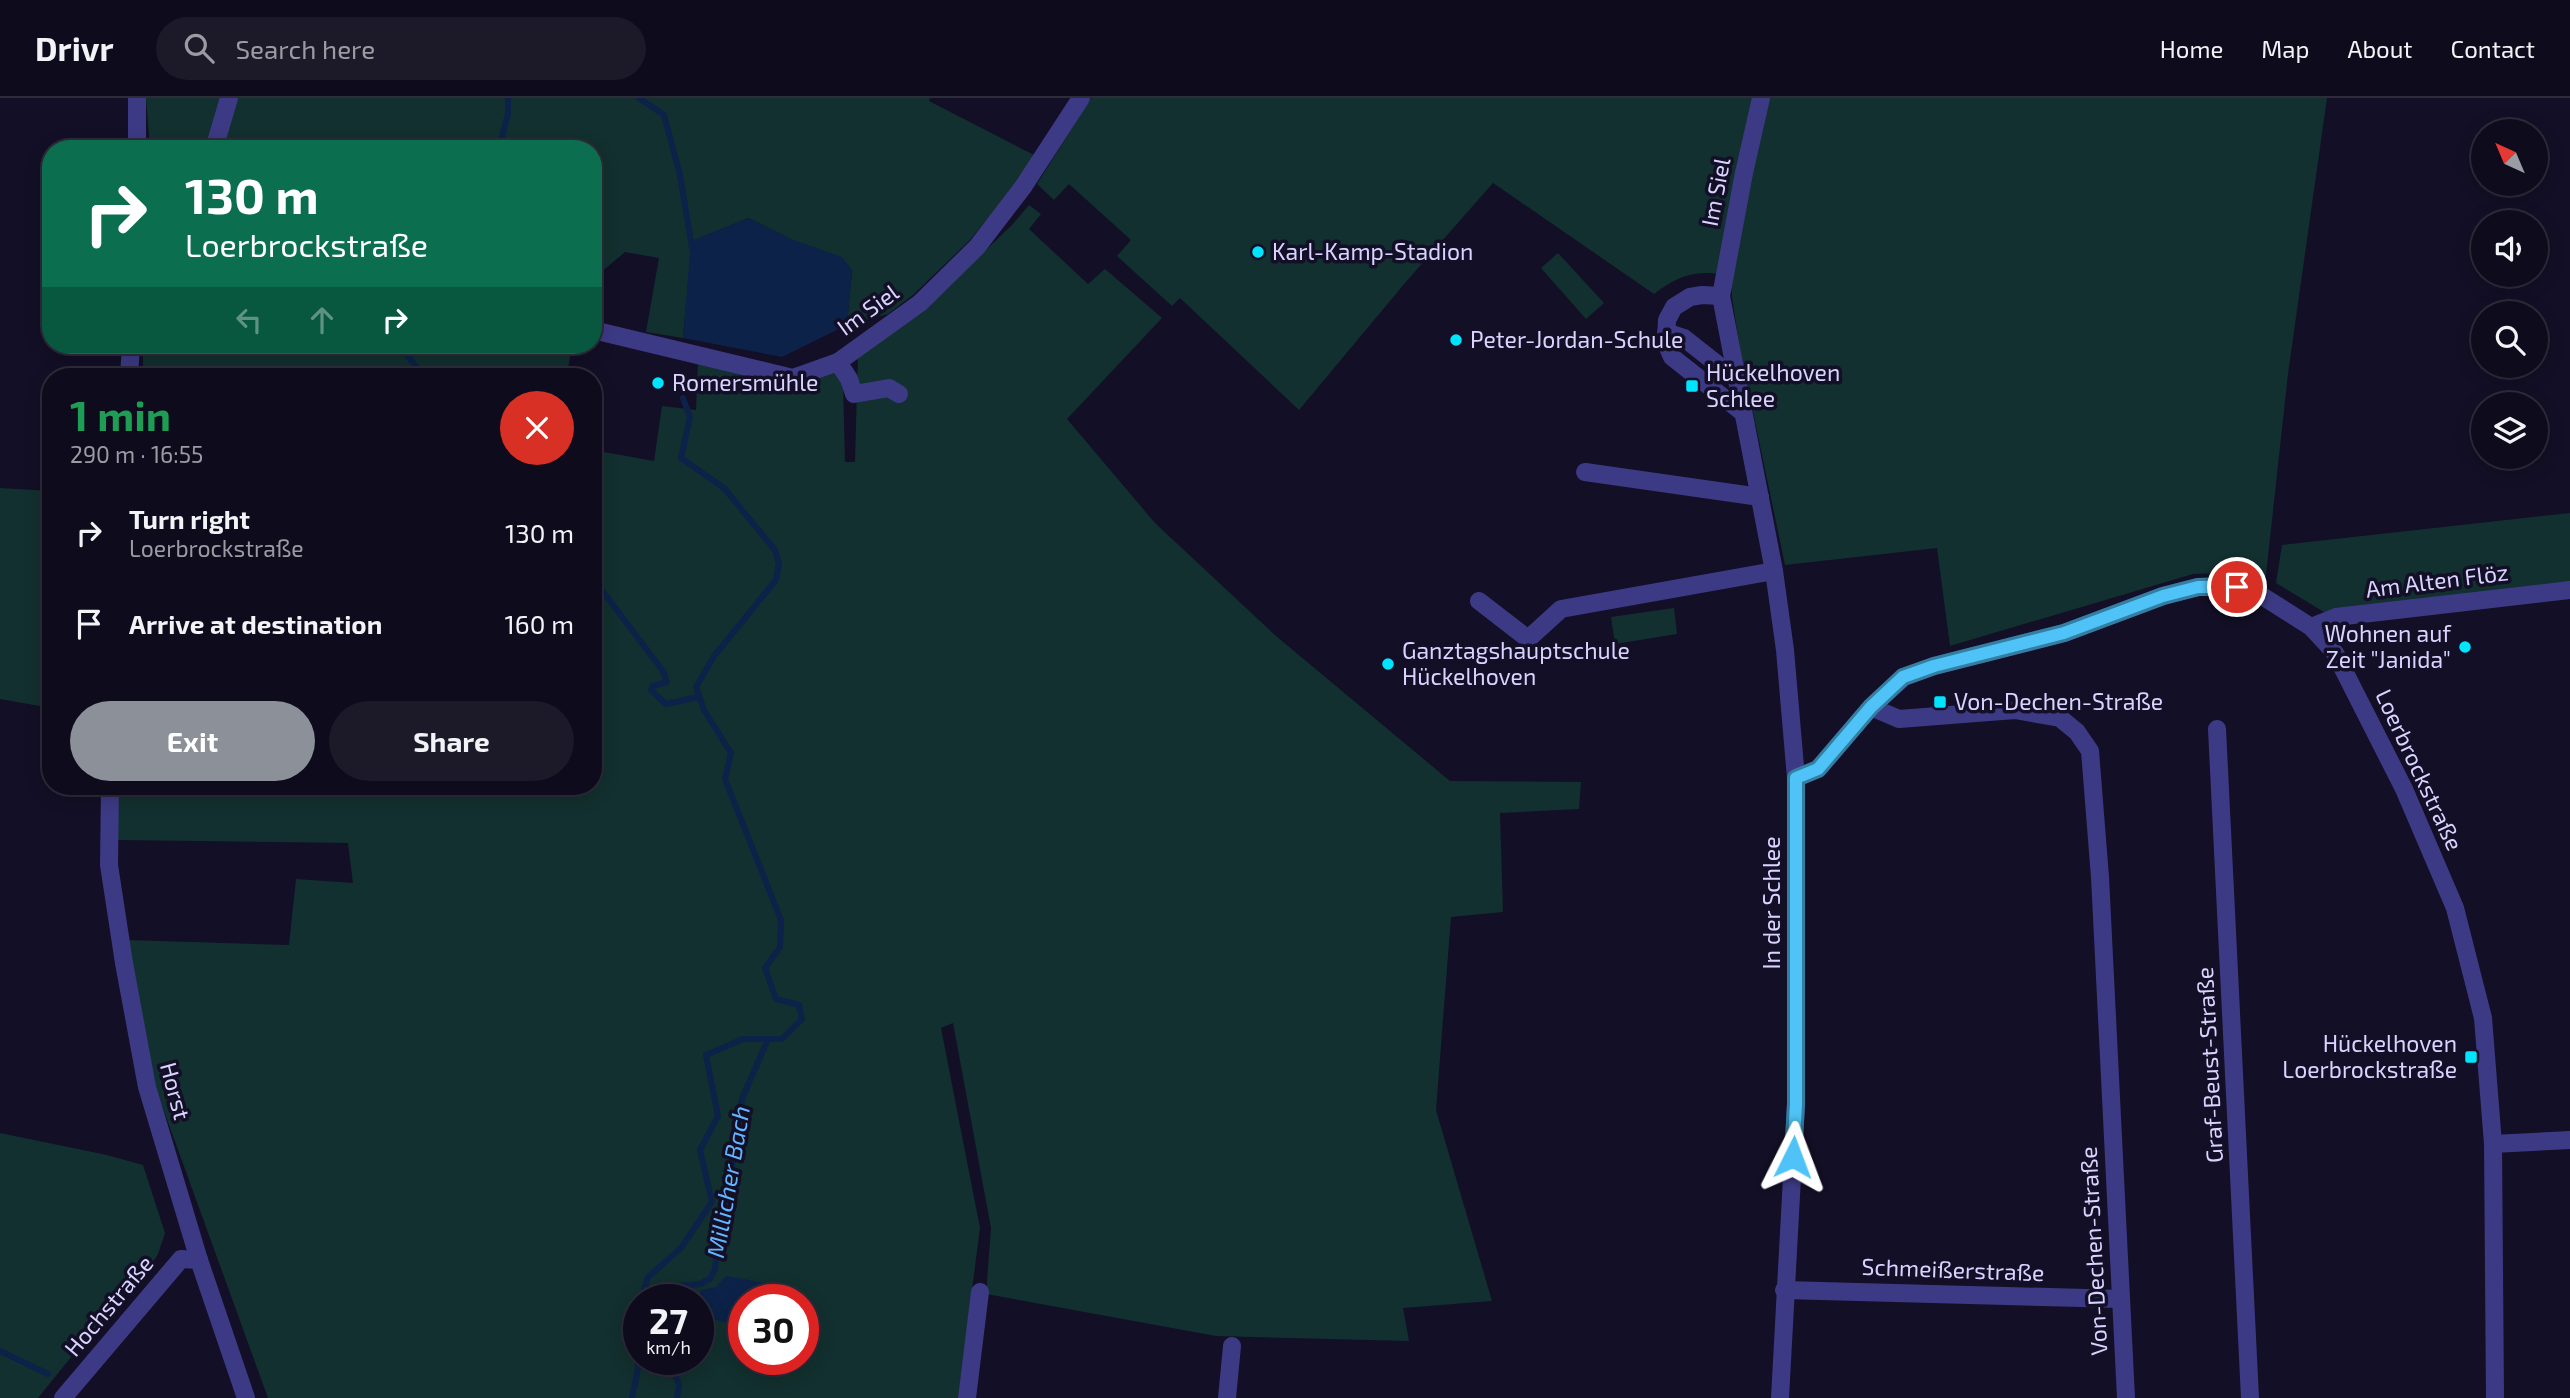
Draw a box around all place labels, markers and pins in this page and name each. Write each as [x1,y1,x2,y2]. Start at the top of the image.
place label: Karl-Kamp-Stadion [1272,237,1473,265]
marker: Karl-Kamp-Stadion [1250,244,1266,260]
place label: Peter-Jordan-Schule [1470,325,1683,353]
marker: Peter-Jordan-Schule [1448,332,1464,348]
place label: Hückelhoven Schlee [1706,358,1840,412]
place label: Romersmühle [672,368,818,396]
marker: Romersmühle [650,375,666,391]
marker: Hückelhoven Schlee [1684,378,1700,394]
pin [2207,557,2267,617]
place label: Wohnen auf Zeit "Janida" [2324,619,2452,673]
place label: Ganztagshauptschule Hückelhoven [1402,636,1630,690]
marker: Wohnen auf Zeit "Janida" [2457,639,2473,655]
marker: Ganztagshauptschule Hückelhoven [1380,656,1396,672]
place label: Von-Dechen-Straße [1954,687,2163,715]
marker: Von-Dechen-Straße [1932,694,1948,710]
place label: Hückelhoven Loerbrockstraße [2282,1029,2457,1083]
marker: Hückelhoven Loerbrockstraße [2463,1049,2479,1065]

